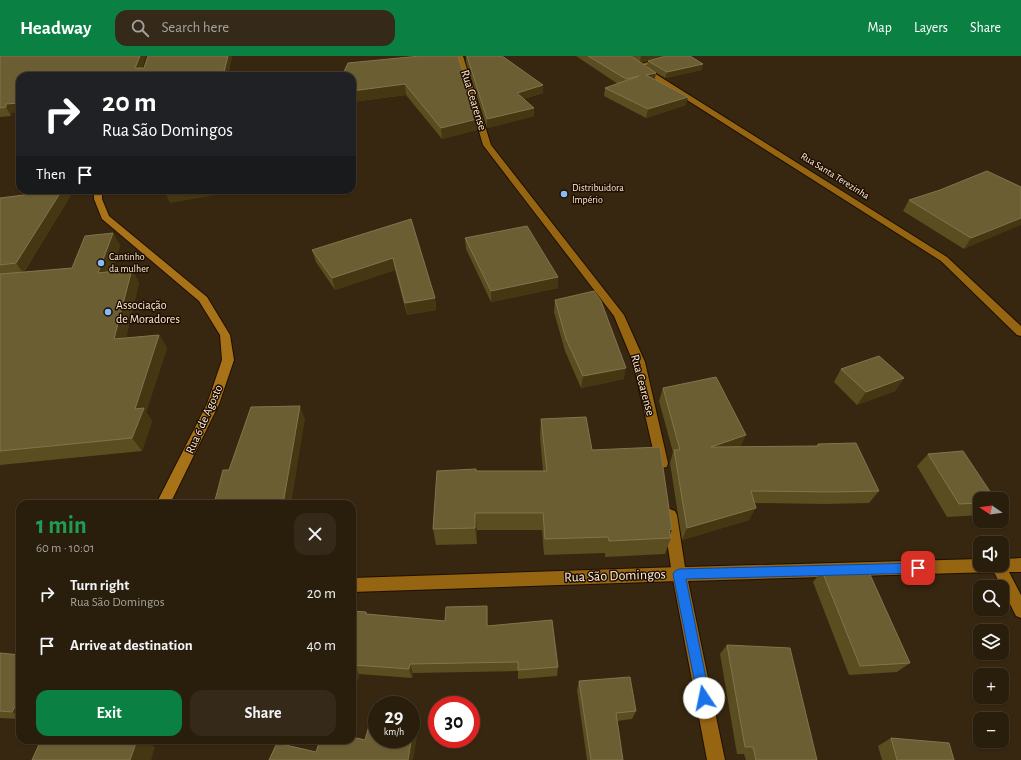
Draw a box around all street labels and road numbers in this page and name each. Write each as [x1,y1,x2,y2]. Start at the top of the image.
street label: Rua Cearense [459,68,489,132]
street label: Rua Santa Terezinha [799,151,871,201]
street label: Rua Cearense [629,353,657,417]
street label: Rua 6 de Agosto [183,383,225,455]
street label: Rua São Domingos [564,567,666,585]

